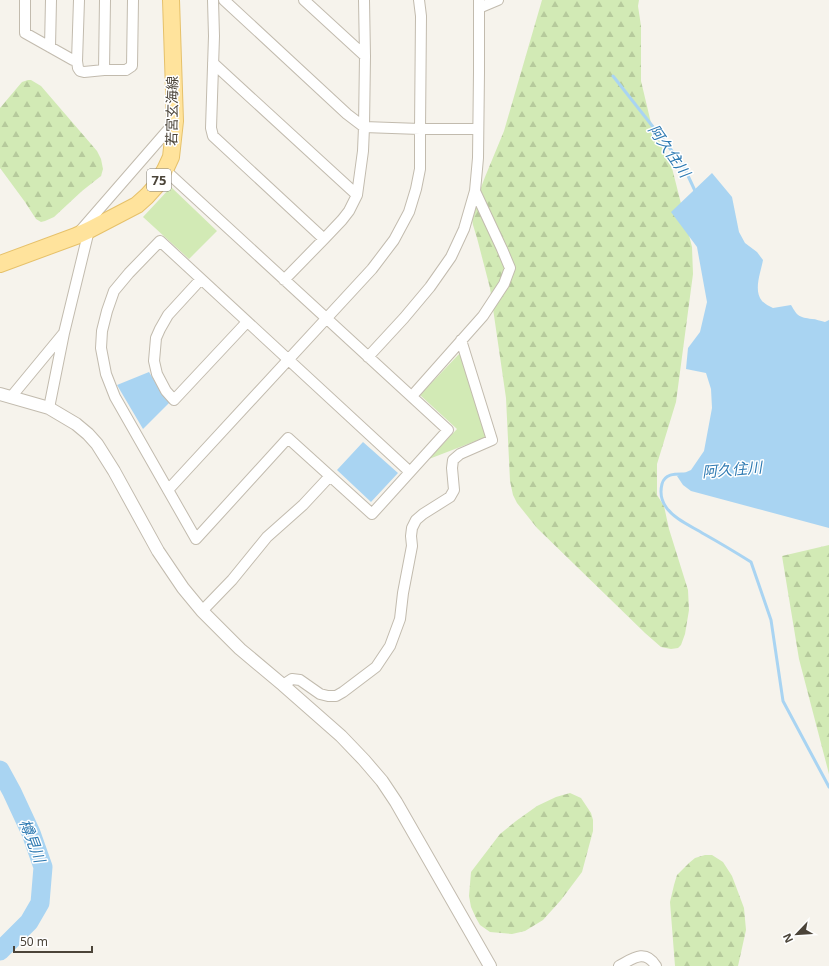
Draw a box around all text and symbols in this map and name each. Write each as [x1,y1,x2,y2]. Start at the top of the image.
street label: 若宮玄海線 [161,76,182,146]
water label: 阿久住川 [644,120,696,182]
road number: 75 [147,169,171,191]
water label: 阿久住川 [701,456,765,482]
water label: 樽見川 [16,816,51,867]
north arrow [777,914,817,954]
scale bar [14,928,92,954]
text: N [779,931,796,946]
text: 50 m [20,933,48,950]

